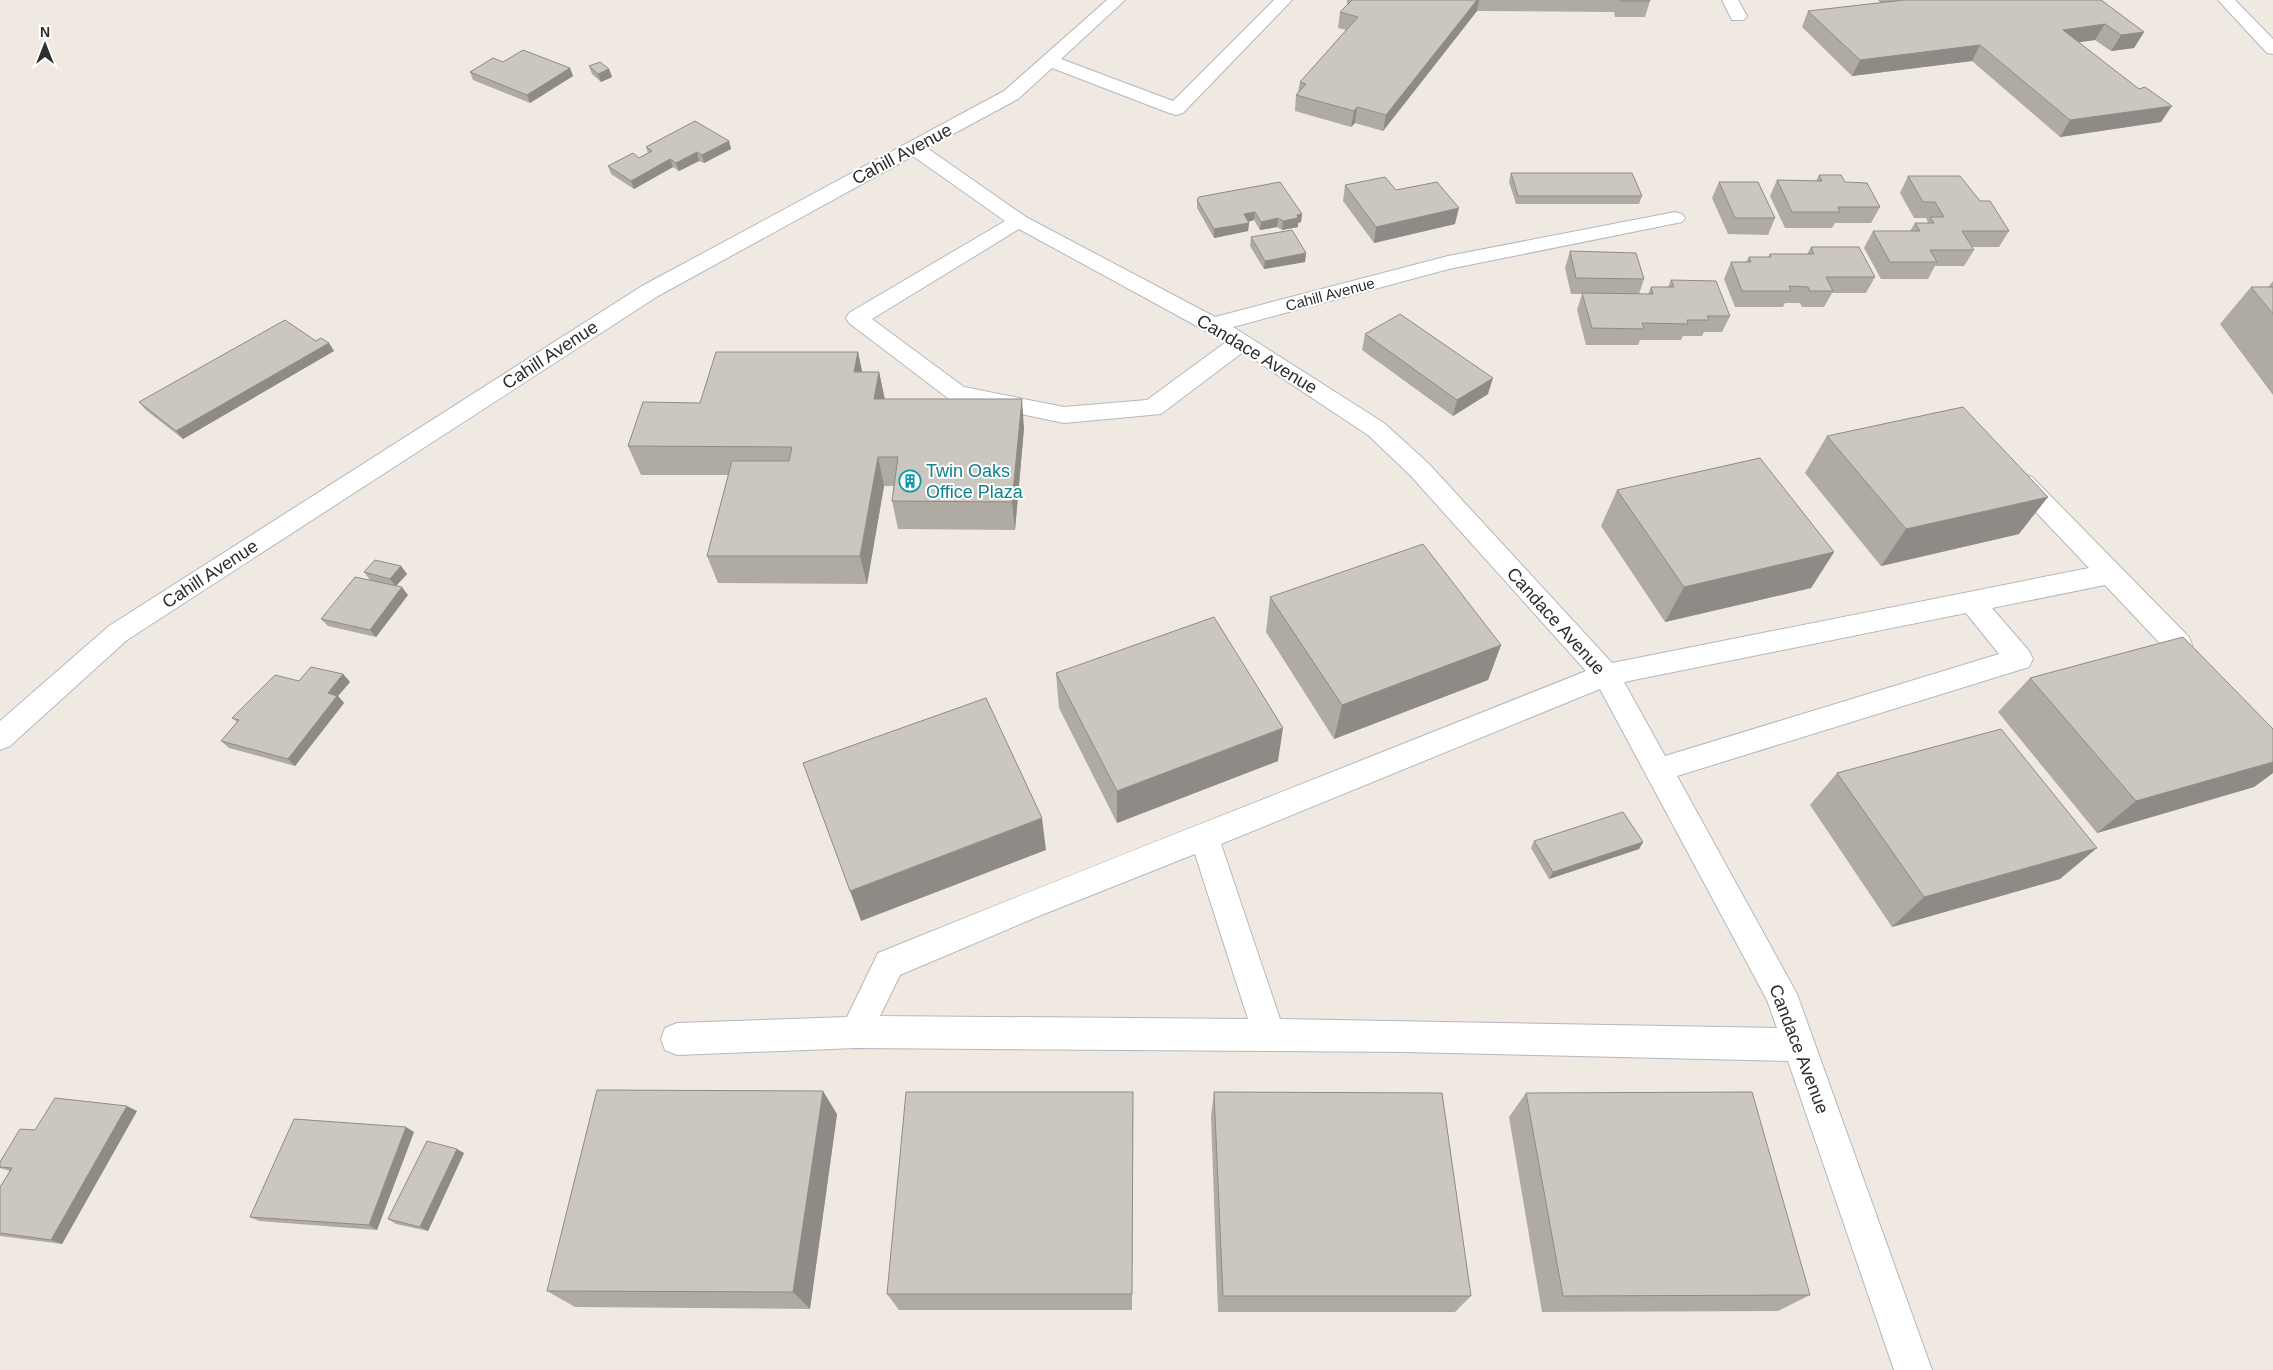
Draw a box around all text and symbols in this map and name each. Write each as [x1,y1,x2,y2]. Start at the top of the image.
north arrow [20,20,70,70]
text: N [40,24,50,40]
street label: Cahill Avenue [849,119,955,189]
street label: Cahill Avenue [1284,274,1376,314]
street label: Candace Avenue [1193,310,1321,398]
street label: Cahill Avenue [499,317,601,393]
place label: Twin Oaks Office Plaza [926,461,1024,502]
building icon: Twin Oaks Office Plaza [898,469,922,493]
street label: Cahill Avenue [159,536,261,612]
street label: Candace Avenue [1503,563,1609,679]
street label: Candace Avenue [1765,982,1833,1116]

